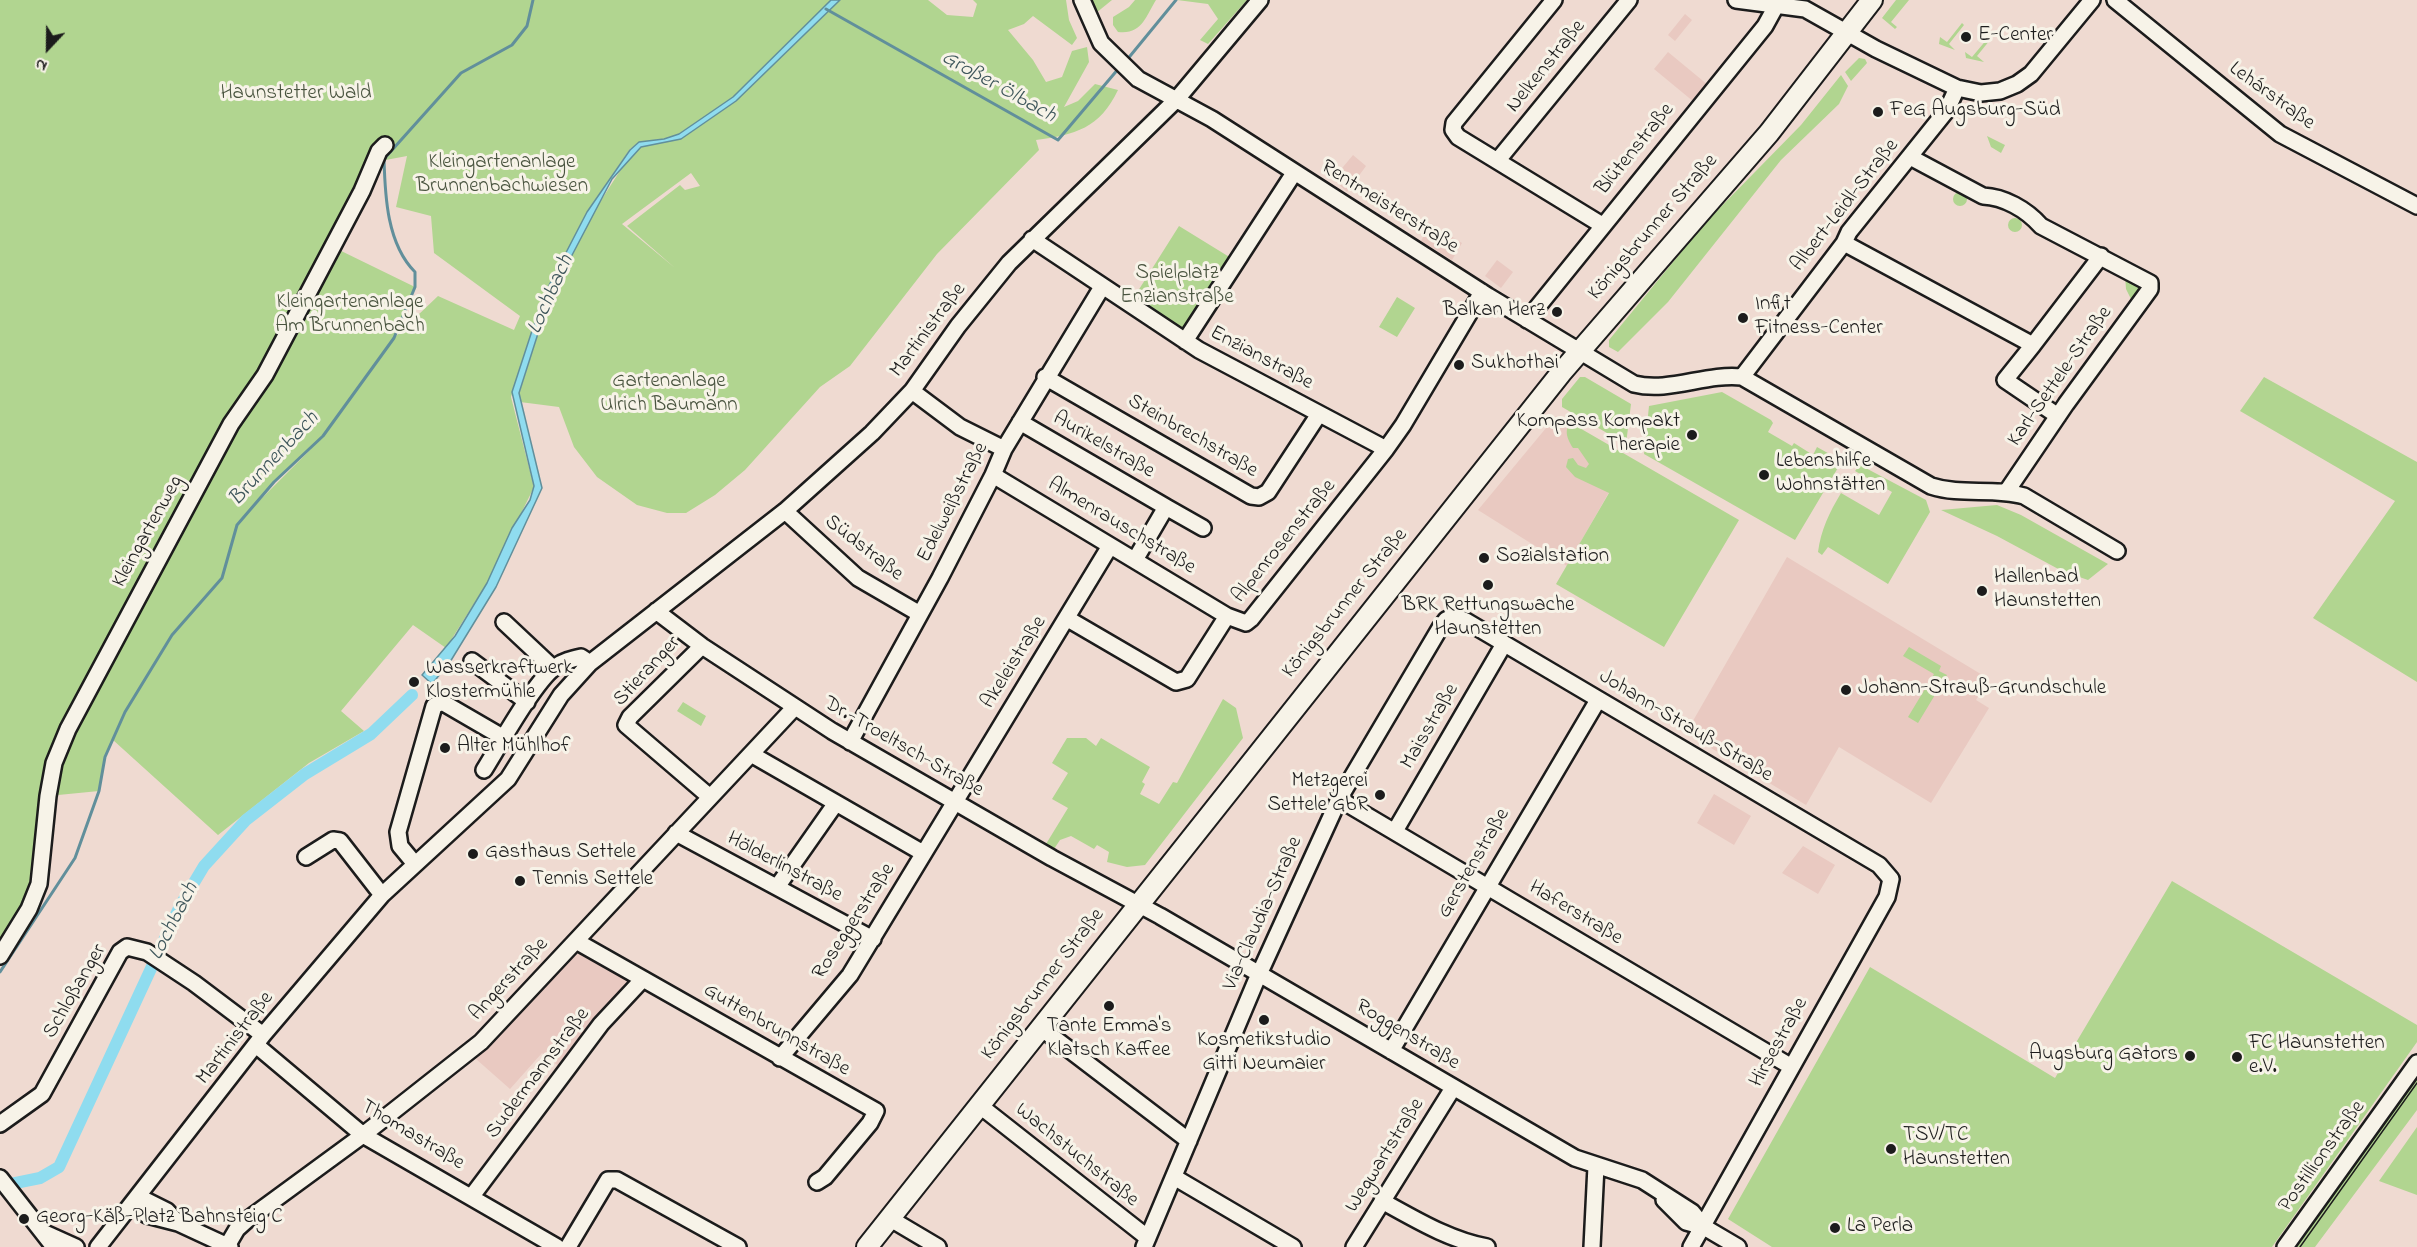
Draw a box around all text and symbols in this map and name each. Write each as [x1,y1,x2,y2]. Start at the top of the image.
street label: Nelkenstraße [1502,16,1592,118]
north arrow [18,18,78,78]
place label: E-Center [1978,24,2053,50]
marker: E-Center [1959,30,1973,44]
water label: Großer Ölbach [936,46,1060,130]
text: N [32,52,51,78]
street label: Lehárstraße [2223,57,2319,137]
park label: Haunstetter Wald [220,82,372,108]
street label: Blütenstraße [1591,99,1681,201]
place label: FeG Augsburg-Süd [1890,99,2061,125]
marker: FeG Augsburg-Süd [1871,105,1885,119]
street label: Albert-Leidl-Straße [1786,135,1906,277]
street label: Königsbrunner Straße [1584,150,1724,306]
park label: Kleingartenanlage Brunnenbachwiesen [416,151,588,201]
street label: Rentmeisterstraße [1316,156,1462,260]
water label: Lochbach [523,251,581,339]
park label: Spielplatz Enzianstraße [1120,262,1234,312]
street label: Martinistraße [885,279,973,383]
park label: Kleingartenanlage Am Brunnenbach [275,291,425,341]
place label: Infit Fitness-Center [1755,293,1883,343]
place label: Balkan Herz [1443,299,1545,325]
street label: Karl-Settele-Straße [2003,302,2119,452]
marker: Balkan Herz [1550,305,1564,319]
marker: Infit Fitness-Center [1736,311,1750,325]
street label: Enzianstraße [1205,321,1317,397]
place label: Sukhothai [1471,352,1559,378]
marker: Sukhothai [1452,358,1466,372]
park label: Gartenanlage Ulrich Baumann [600,370,738,420]
street label: Steinbrechstraße [1122,389,1262,485]
water label: Brunnenbach [224,407,326,513]
street label: Aurikelstraße [1048,407,1158,485]
place label: Kompass Kompakt Therapie [1517,410,1680,460]
marker: Kompass Kompakt Therapie [1685,428,1699,442]
street label: Edelweißstraße [913,439,995,567]
place label: Lebenshilfe Wohnstätten [1776,450,1885,500]
marker: Lebenshilfe Wohnstätten [1757,468,1771,482]
street label: Kleingartenweg [108,472,190,592]
street label: Almenrauschstraße [1042,473,1200,581]
street label: Alpenrosenstraße [1228,475,1342,609]
street label: Südstraße [819,510,907,588]
street label: Königsbrunner Straße [1278,524,1414,684]
place label: Sozialstation [1496,545,1609,571]
marker: Sozialstation [1477,551,1491,565]
place label: Hallenbad Haunstetten [1994,566,2101,616]
marker: BRK Rettungswache Haunstetten [1481,578,1495,592]
marker: Hallenbad Haunstetten [1975,584,1989,598]
place label: BRK Rettungswache Haunstetten [1402,594,1574,644]
street label: Akeleistraße [977,612,1053,714]
street label: Stieranger [609,631,687,713]
place label: Wasserkraftwerk Klostermühle [426,657,573,707]
street label: Johann-Strauß-Straße [1593,665,1777,789]
marker: Wasserkraftwerk Klostermühle [407,675,421,689]
place label: Johann-Strauß-Grundschule [1858,677,2106,703]
street label: Maisstraße [1396,680,1466,774]
marker: Johann-Strauß-Grundschule [1839,683,1853,697]
street label: Dr.-Troeltsch-Straße [819,692,987,804]
place label: Alter Mühlhof [457,735,571,761]
marker: Alter Mühlhof [438,741,452,755]
place label: Metzgerei Settele GbR [1268,770,1368,820]
marker: Metzgerei Settele GbR [1373,788,1387,802]
street label: Gerstenstraße [1433,805,1517,923]
street label: Hölderlinstraße [722,827,846,909]
street label: Via-Claudia-Straße [1219,833,1309,995]
place label: Gasthaus Settele [485,841,636,867]
marker: Gasthaus Settele [466,847,480,861]
street label: Roseggerstraße [808,859,902,985]
place label: Tennis Settele [532,868,653,894]
marker: Tennis Settele [513,874,527,888]
street label: Haferstraße [1523,876,1627,952]
water label: Lochbach [144,879,206,965]
street label: Königsbrunner Straße [977,904,1111,1066]
street label: Angerstraße [465,933,555,1027]
street label: Schloßanger [39,940,113,1044]
street label: Guttenbrunnstraße [698,979,854,1083]
street label: Martinistraße [192,987,280,1091]
street label: Hirsestraße [1745,994,1815,1092]
street label: Roggenstraße [1350,995,1464,1077]
marker: Tante Emma's Klatsch Kaffee [1102,999,1116,1013]
street label: Sudermannstraße [482,1004,596,1144]
marker: Kosmetikstudio Gitti Neumaier [1257,1013,1271,1027]
place label: Tante Emma's Klatsch Kaffee [1047,1015,1171,1065]
place label: Kosmetikstudio Gitti Neumaier [1197,1029,1331,1079]
place label: FC Haunstetten e.V. [2249,1032,2385,1082]
place label: Augsburg Gators [2029,1043,2178,1069]
marker: Augsburg Gators [2183,1049,2197,1063]
marker: FC Haunstetten e.V. [2230,1050,2244,1064]
street label: Wegwartstraße [1341,1094,1431,1218]
street label: Thomastraße [356,1095,468,1177]
street label: Postillionstraße [2274,1096,2372,1218]
street label: Wachstuchstraße [1009,1098,1143,1214]
place label: TSV/TC Haunstetten [1903,1124,2010,1174]
marker: TSV/TC Haunstetten [1884,1142,1898,1156]
place label: Georg-Käß-Platz Bahnsteig C [36,1206,283,1232]
marker: Georg-Käß-Platz Bahnsteig C [17,1212,31,1226]
place label: La Perla [1847,1215,1913,1241]
marker: La Perla [1828,1221,1842,1235]

